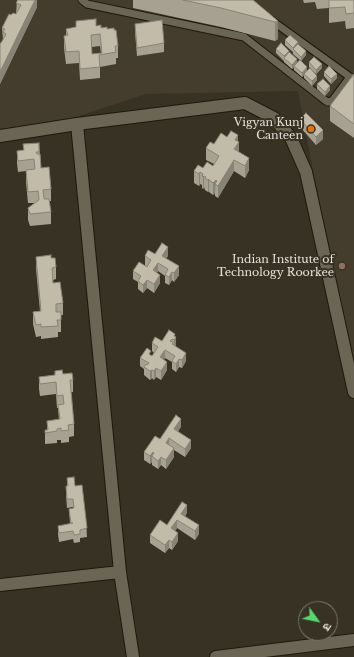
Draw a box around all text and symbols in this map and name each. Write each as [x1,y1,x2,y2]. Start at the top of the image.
place label: Vigyan Kunj Canteen [234,116,303,142]
marker: Vigyan Kunj Canteen [306,124,316,134]
place label: Indian Institute of Technology Roorkee [217,253,334,279]
marker: Indian Institute of Technology Roorkee [337,261,347,271]
north arrow [298,601,338,641]
text: उ [320,620,335,634]

